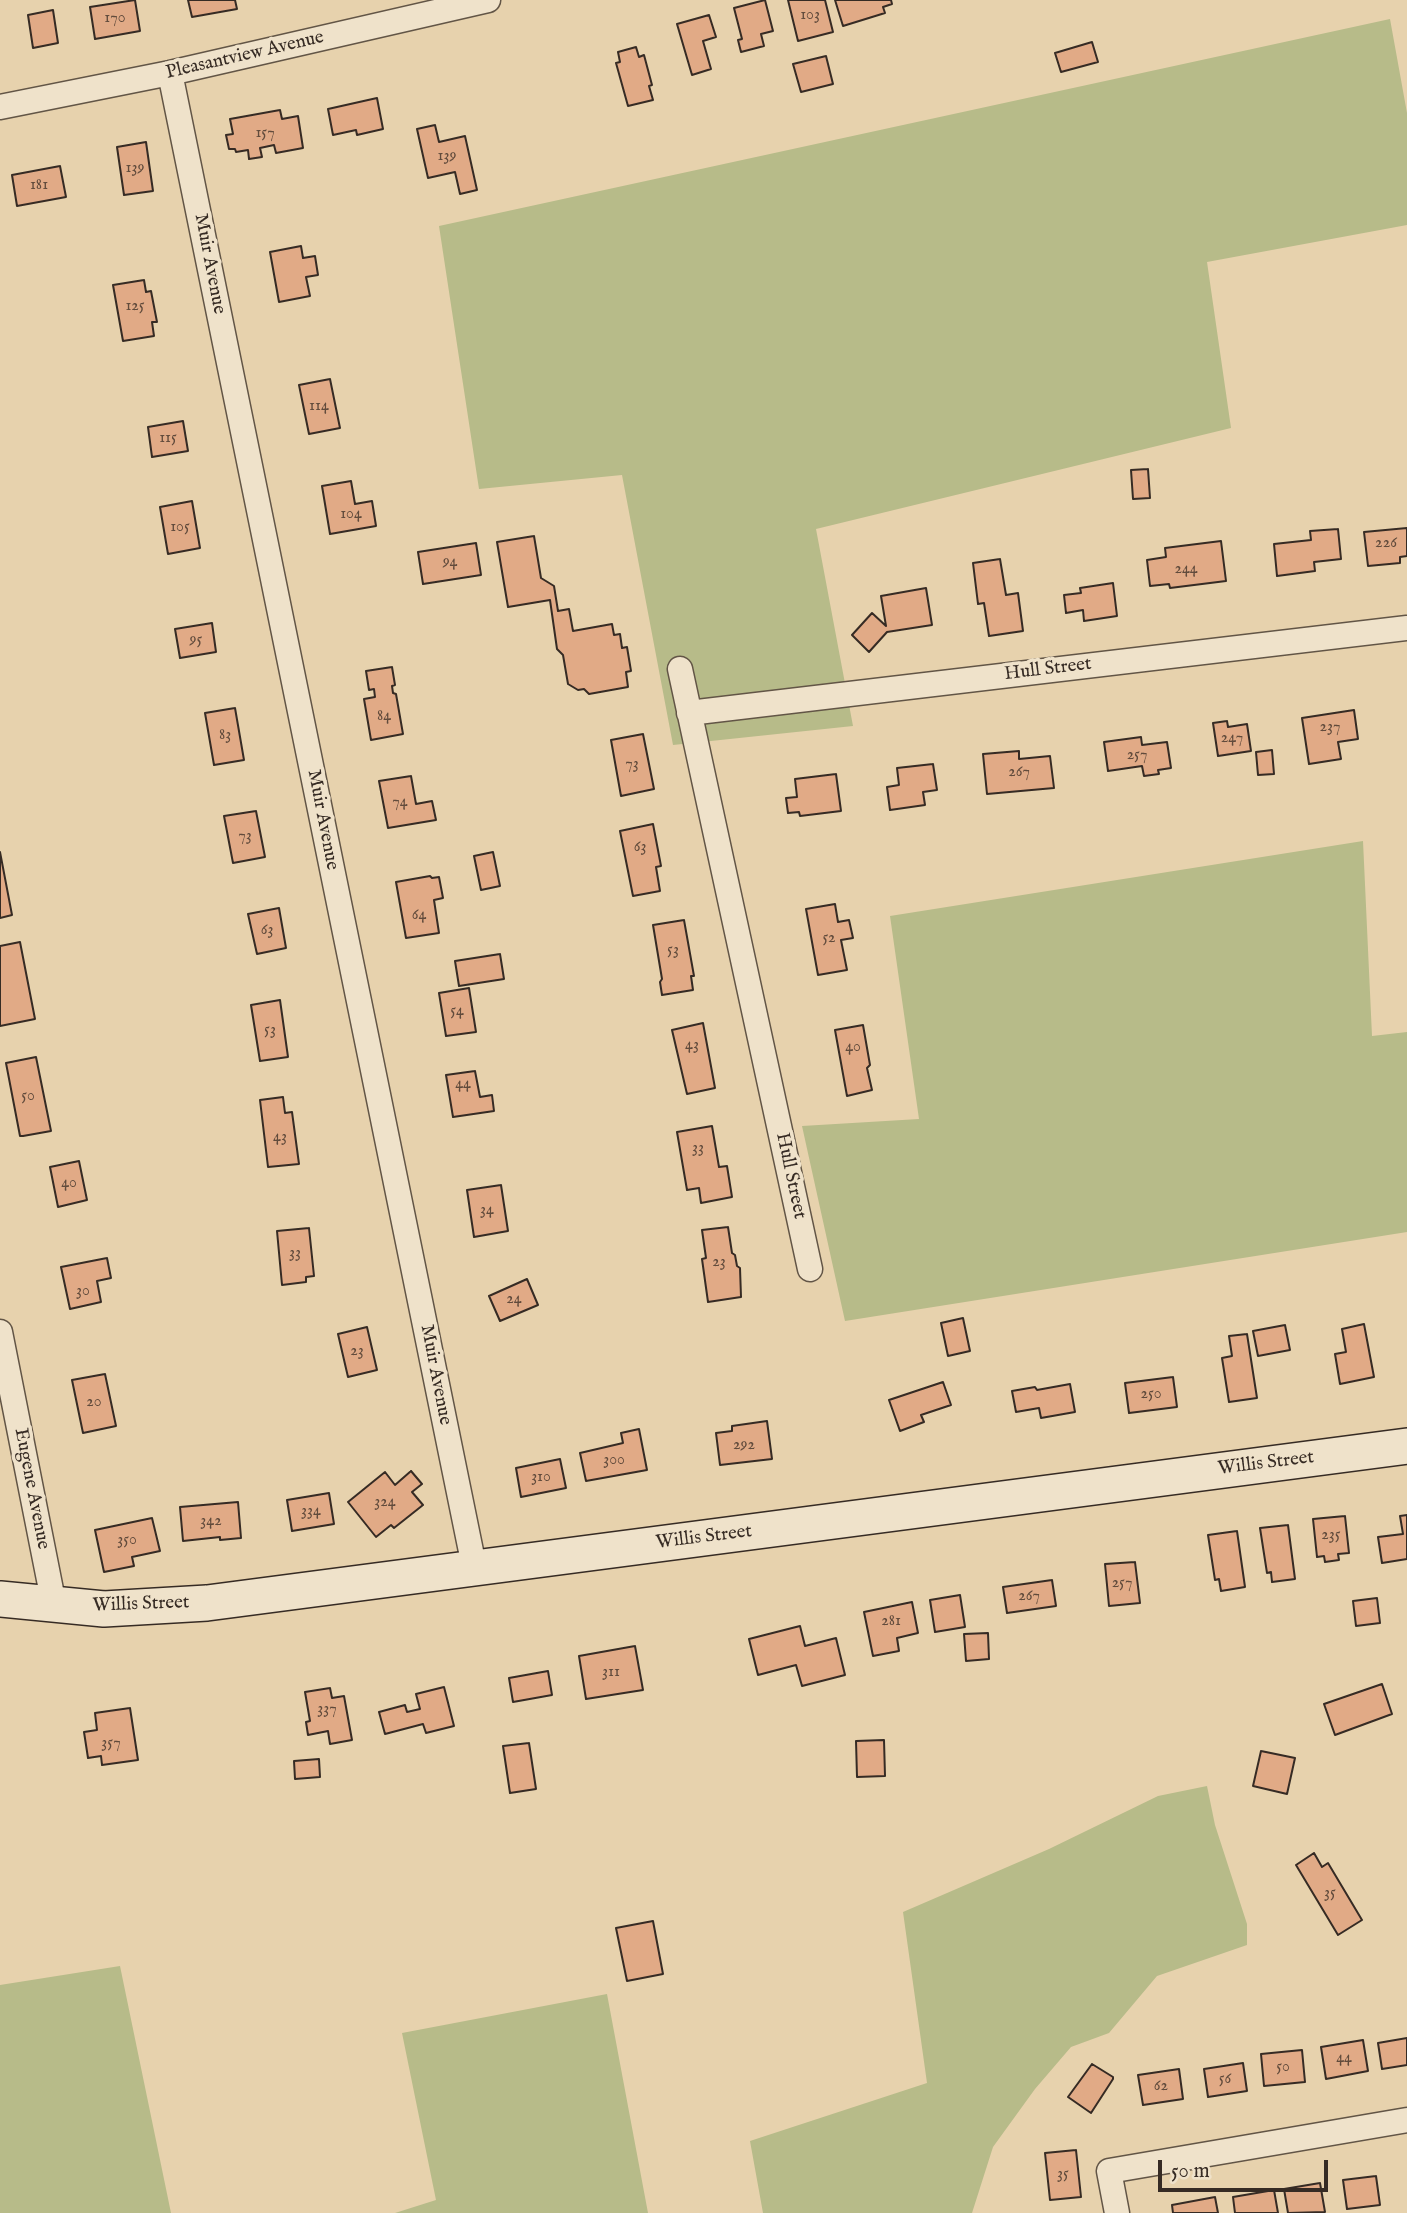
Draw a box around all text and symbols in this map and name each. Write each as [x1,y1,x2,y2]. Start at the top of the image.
house number: 103 [800,6,820,26]
house number: 170 [104,9,126,29]
street label: Pleasantview Avenue [164,27,326,85]
house number: 157 [255,124,275,144]
house number: 139 [438,147,456,167]
house number: 139 [126,159,144,179]
house number: 181 [30,176,48,196]
street label: Muir Avenue [188,212,230,316]
house number: 125 [125,297,145,317]
house number: 114 [309,397,329,417]
house number: 115 [159,429,177,449]
house number: 104 [340,505,362,525]
house number: 105 [170,518,190,538]
house number: 226 [1375,534,1397,554]
house number: 94 [443,553,457,573]
house number: 244 [1174,560,1198,580]
house number: 95 [190,631,202,651]
street label: Hull Street [1003,653,1093,687]
house number: 84 [377,707,391,727]
house number: 237 [1320,718,1340,738]
house number: 83 [219,726,231,746]
house number: 247 [1221,729,1243,749]
house number: 257 [1127,746,1147,766]
house number: 73 [625,755,639,775]
house number: 267 [1008,763,1030,783]
street label: Muir Avenue [301,768,343,872]
house number: 74 [392,793,408,813]
house number: 73 [238,827,252,847]
house number: 63 [634,838,646,858]
house number: 64 [412,906,426,926]
house number: 63 [261,921,273,941]
house number: 52 [822,929,836,949]
house number: 53 [667,941,679,961]
house number: 54 [450,1002,464,1022]
house number: 53 [264,1021,276,1041]
house number: 43 [685,1036,699,1056]
house number: 40 [845,1038,861,1058]
house number: 44 [455,1075,471,1095]
house number: 50 [21,1087,35,1107]
house number: 43 [273,1128,287,1148]
street label: Hull Street [770,1131,810,1221]
house number: 33 [692,1139,704,1159]
house number: 40 [61,1174,77,1194]
house number: 34 [480,1201,494,1221]
house number: 33 [289,1244,301,1264]
house number: 23 [712,1253,726,1273]
house number: 30 [76,1282,90,1302]
house number: 24 [506,1290,522,1310]
street label: Muir Avenue [414,1323,456,1427]
house number: 23 [350,1342,364,1362]
house number: 250 [1140,1385,1162,1405]
house number: 20 [86,1393,102,1413]
street label: Eugene Avenue [8,1426,54,1552]
house number: 292 [733,1436,755,1456]
street label: Willis Street [1217,1447,1315,1481]
house number: 300 [603,1451,625,1471]
house number: 310 [531,1468,551,1488]
house number: 324 [374,1493,396,1513]
house number: 334 [301,1502,321,1522]
house number: 342 [200,1512,222,1532]
street label: Willis Street [655,1521,753,1555]
house number: 235 [1321,1526,1341,1546]
house number: 350 [117,1531,137,1551]
house number: 257 [1112,1574,1132,1594]
house number: 267 [1018,1587,1040,1607]
street label: Willis Street [92,1592,190,1618]
house number: 281 [881,1612,901,1632]
house number: 311 [602,1663,620,1683]
house number: 337 [317,1700,337,1720]
house number: 357 [101,1734,121,1754]
house number: 35 [1324,1884,1336,1904]
house number: 44 [1336,2049,1352,2069]
house number: 50 [1276,2058,1290,2078]
house number: 56 [1219,2070,1231,2090]
house number: 62 [1154,2077,1168,2097]
scale bar [1162,2146,1332,2190]
text: 50 m [1171,2158,1210,2185]
house number: 35 [1057,2165,1069,2185]

